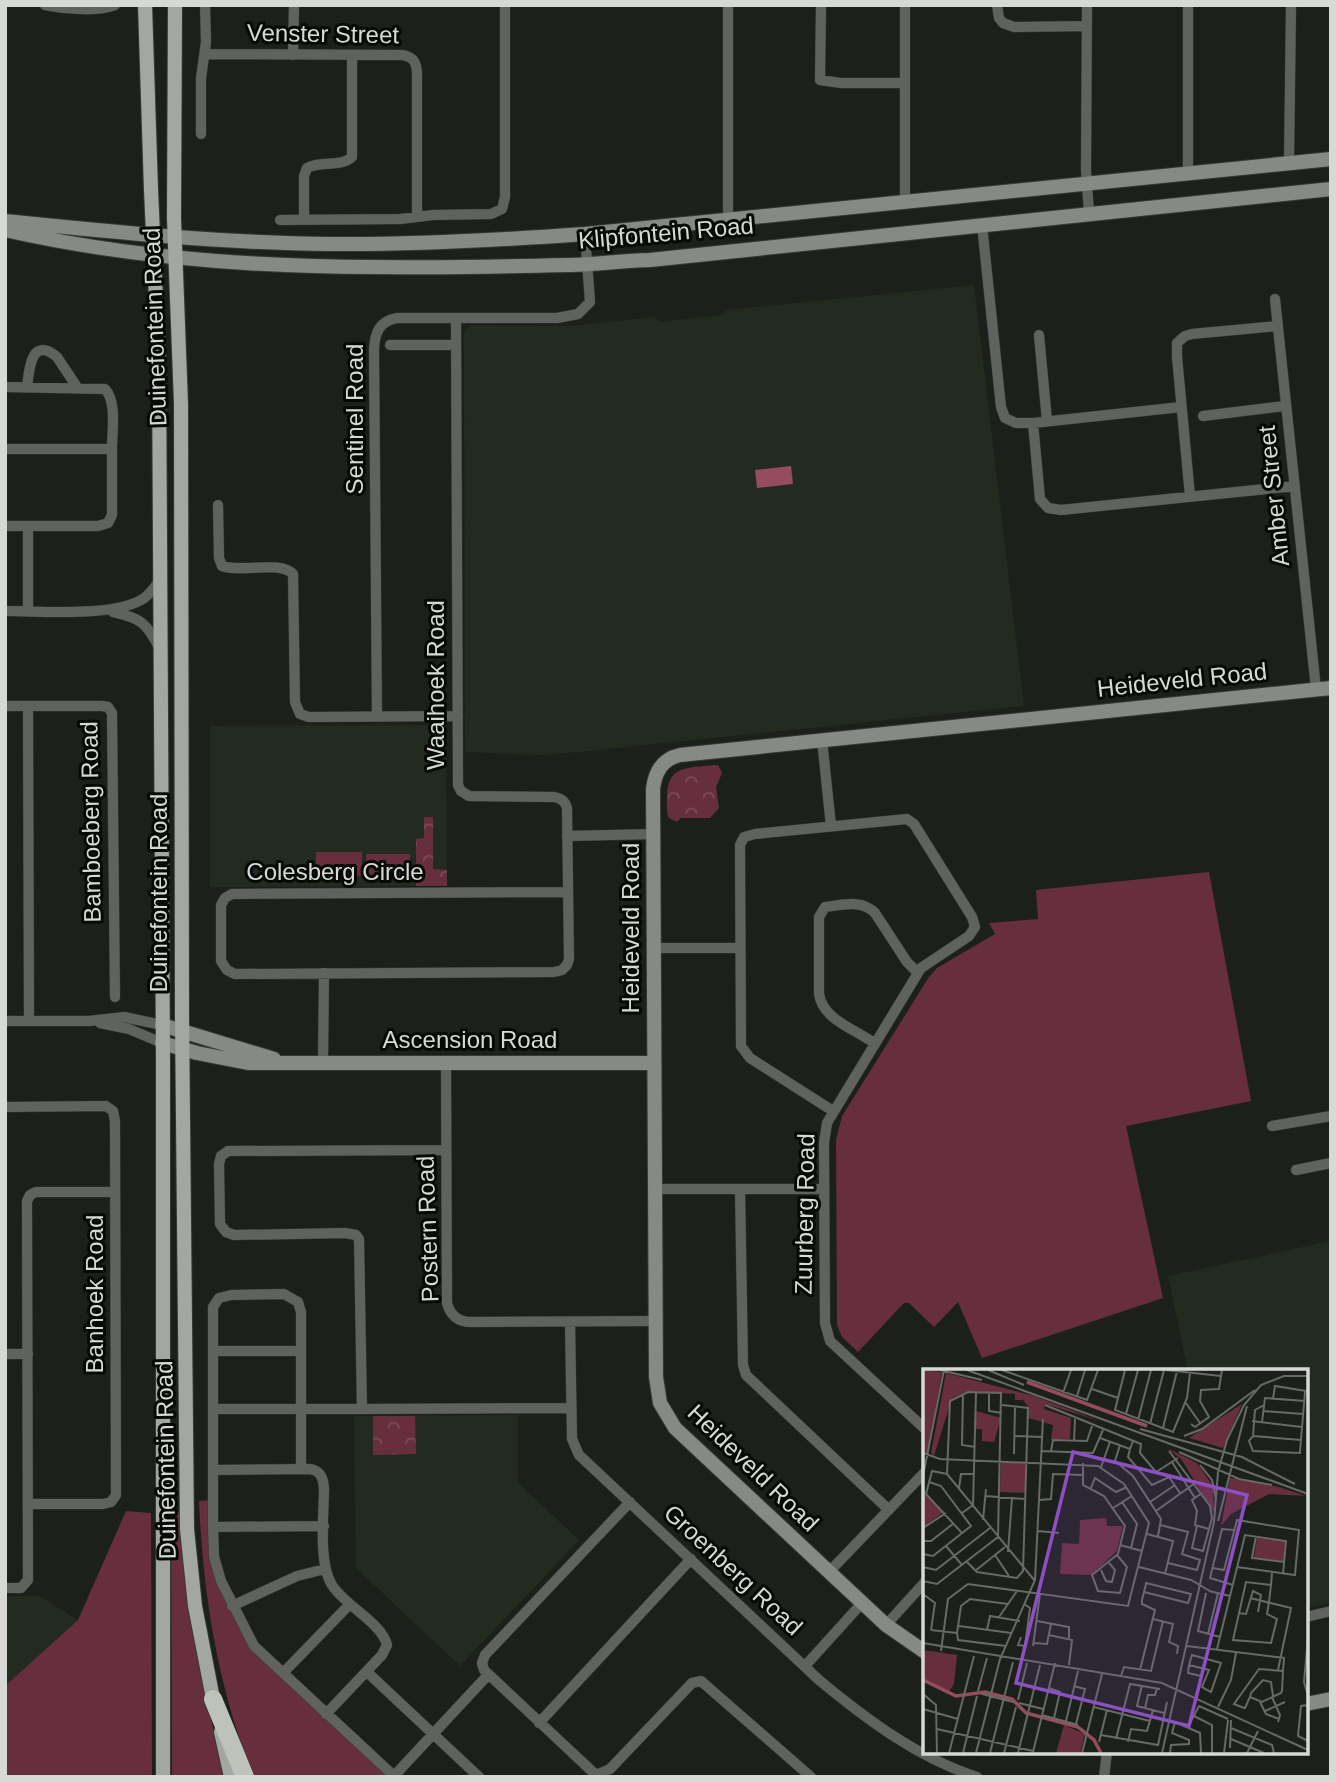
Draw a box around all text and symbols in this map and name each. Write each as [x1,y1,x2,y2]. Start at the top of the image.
street label: Venster Street [247,19,400,48]
street label: Klipfontein Road [577,211,755,254]
street label: Duinefontein Road [138,227,171,427]
street label: Sentinel Road [341,344,368,494]
street label: Amber Street [1253,424,1294,568]
street label: Waaihoek Road [422,600,449,770]
street label: Heideveld Road [1096,657,1268,702]
street label: Bamboeberg Road [75,721,106,923]
street label: Duinefontein Road [145,794,172,992]
street label: Heideveld Road [617,843,644,1013]
street label: Colesberg Circle [246,858,424,885]
street label: Ascension Road [383,1026,557,1053]
street label: Zuurberg Road [790,1133,819,1295]
street label: Postern Road [411,1155,444,1303]
street label: Banhoek Road [81,1215,108,1373]
street label: Duinefontein Road [150,1360,181,1560]
inset map [923,1369,1308,1754]
street label: Heideveld Road [683,1399,824,1537]
street label: Groenberg Road [659,1499,808,1640]

